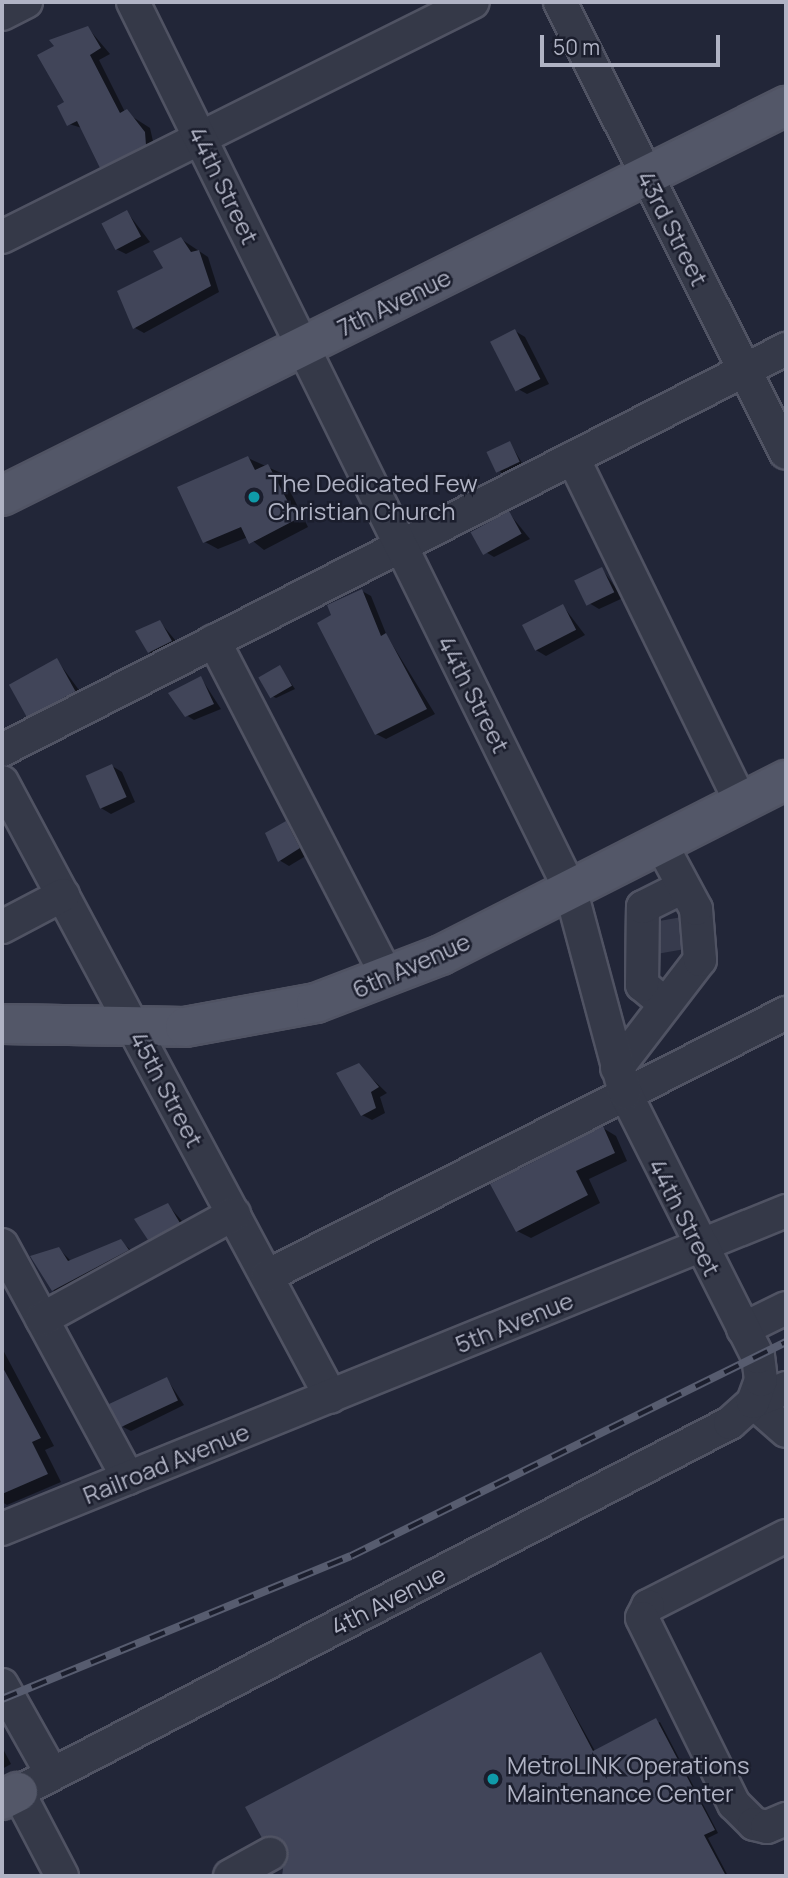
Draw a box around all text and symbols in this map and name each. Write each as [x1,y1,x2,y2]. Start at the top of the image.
scale bar [543,21,723,65]
text: 50 m [553,33,600,61]
street label: 44th Street [183,121,265,249]
street label: 43rd Street [632,166,714,290]
street label: 7th Avenue [332,262,456,342]
place label: The Dedicated Few Christian Church [268,469,478,525]
marker: The Dedicated Few Christian Church [246,489,262,505]
street label: 44th Street [432,631,516,757]
street label: 6th Avenue [348,926,474,1004]
street label: 45th Street [124,1026,210,1152]
street label: 44th Street [643,1154,727,1280]
street label: 5th Avenue [451,1285,577,1359]
street label: Railroad Avenue [79,1417,253,1509]
street label: 4th Avenue [326,1559,450,1641]
place label: MetroLINK Operations Maintenance Center [507,1751,750,1807]
marker: MetroLINK Operations Maintenance Center [485,1771,501,1787]

